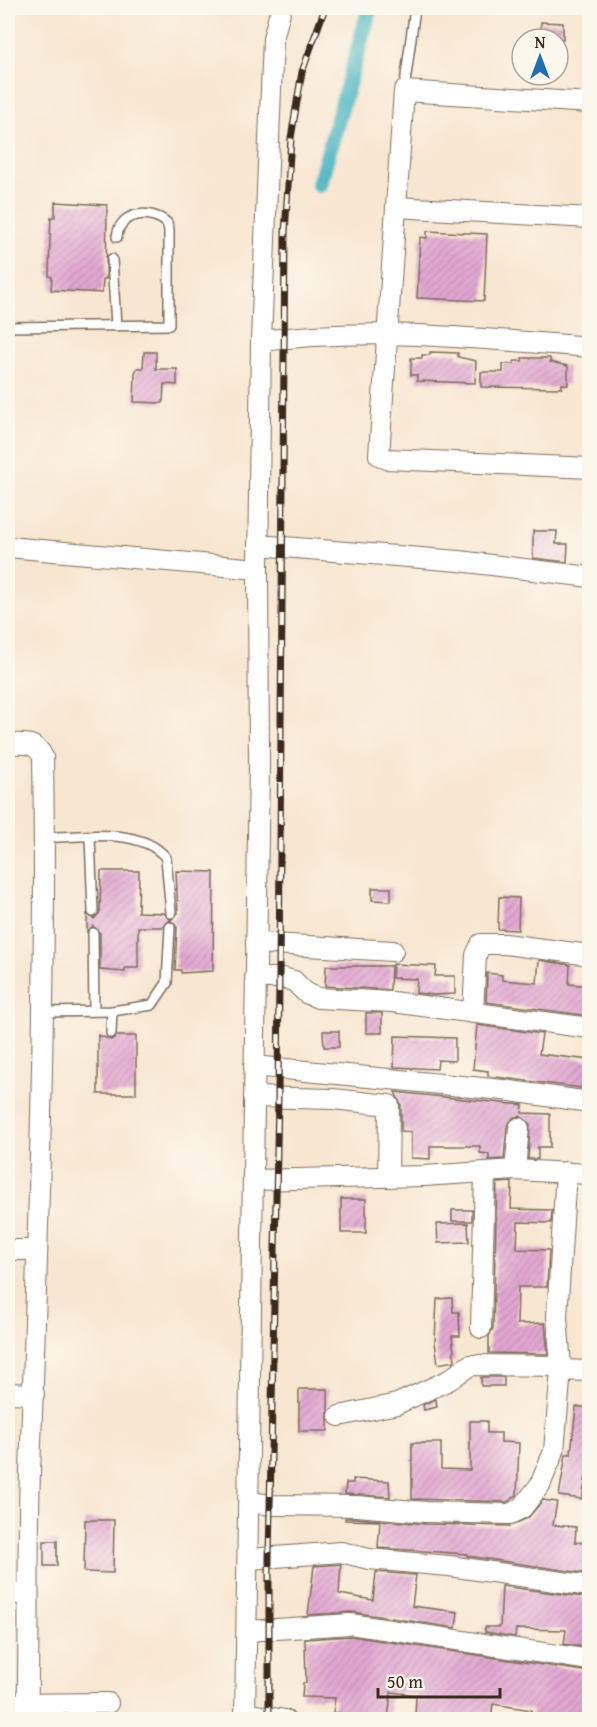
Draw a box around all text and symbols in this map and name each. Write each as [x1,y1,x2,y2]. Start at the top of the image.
north arrow [510,27,570,87]
text: N [535,30,546,54]
scale bar [378,1661,500,1699]
text: 50 m [387,1668,423,1695]

